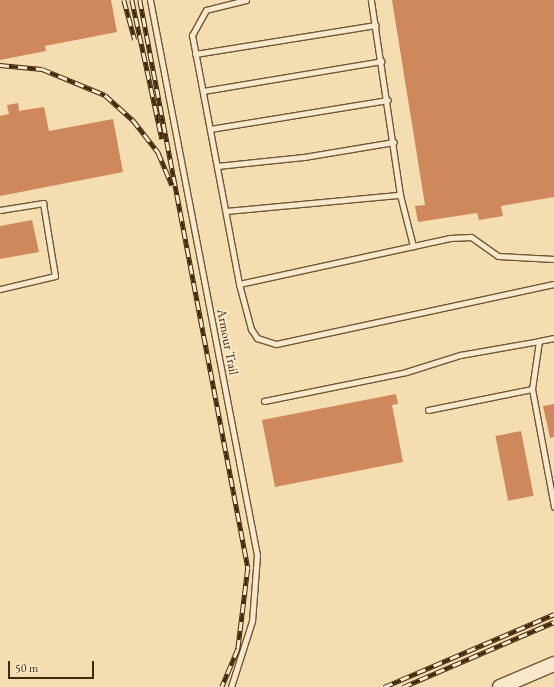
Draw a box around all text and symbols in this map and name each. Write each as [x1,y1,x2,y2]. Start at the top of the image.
street label: Armour Trail [213,308,241,376]
scale bar [10,653,96,679]
text: 50 m [15,660,38,676]

